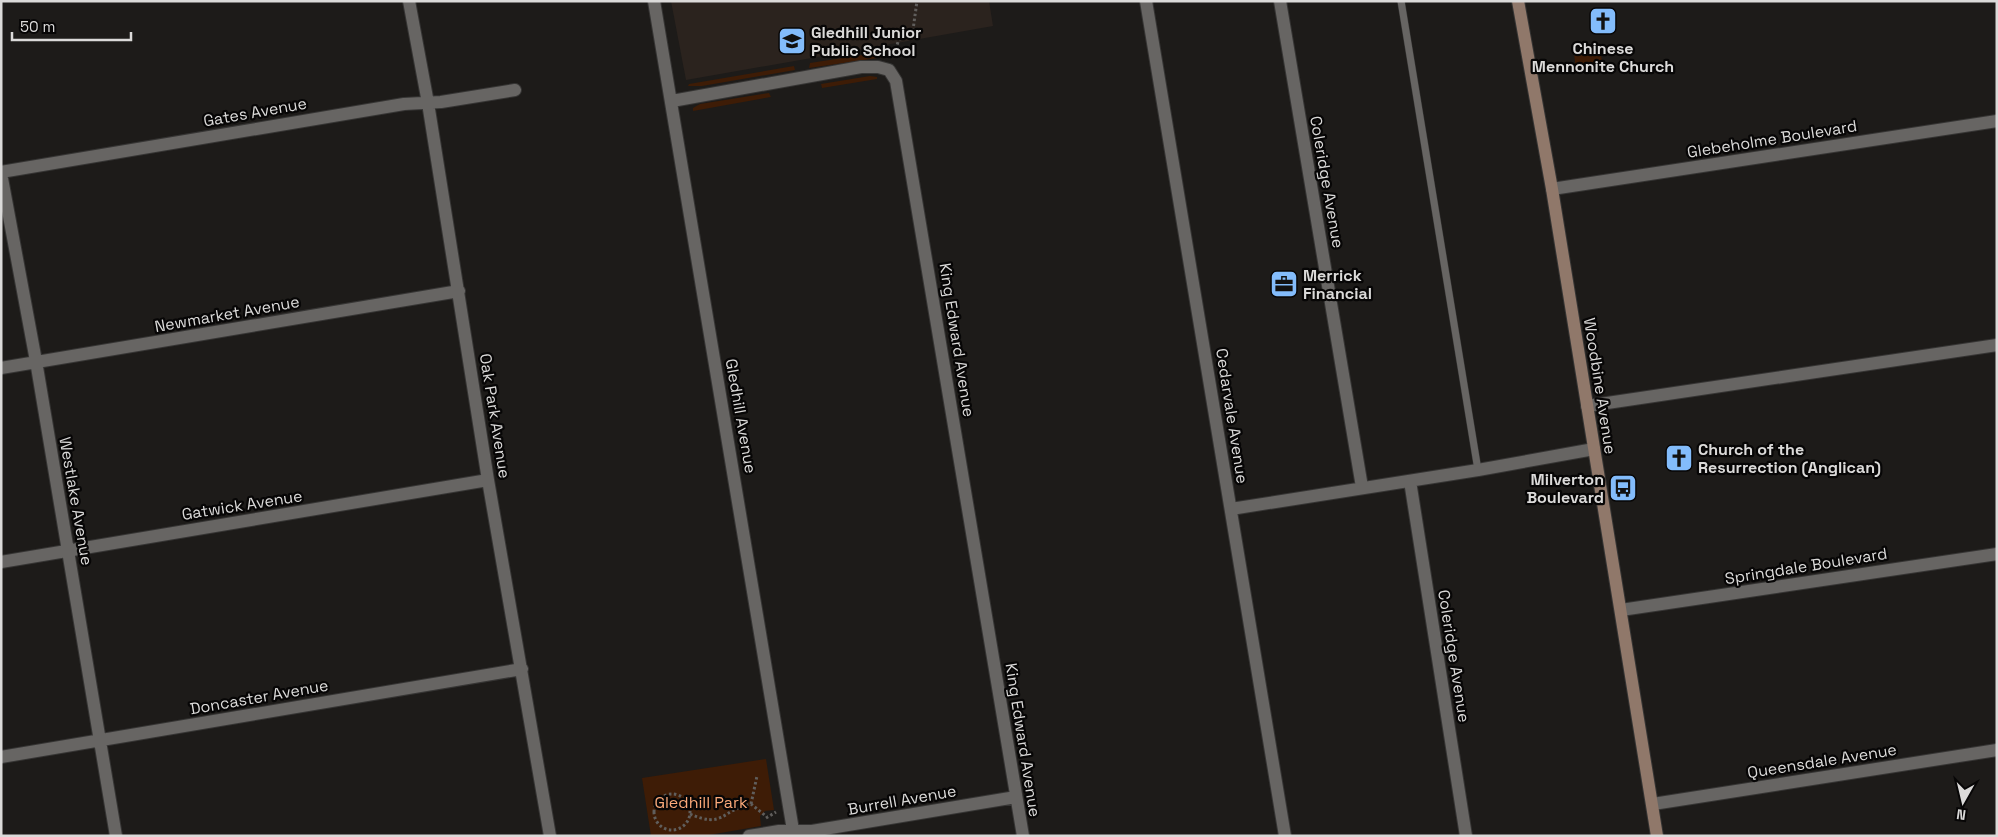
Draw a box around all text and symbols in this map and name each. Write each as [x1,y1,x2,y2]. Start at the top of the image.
church icon: Chinese Mennonite Church [1588,6,1618,36]
scale bar [12,10,131,42]
text: 50 m [20,17,55,36]
place label: Gledhill Junior Public School [811,22,921,61]
school or university icon: Gledhill Junior Public School [777,26,807,56]
place label: Chinese Mennonite Church [1532,38,1674,77]
street label: Gates Avenue [202,93,308,131]
street label: Coleridge Avenue [1305,114,1349,250]
street label: Glebeholme Boulevard [1686,115,1858,163]
street label: King Edward Avenue [934,262,980,418]
place label: Merrick Financial [1303,265,1372,304]
office icon: Merrick Financial [1269,269,1299,299]
street label: Newmarket Avenue [153,291,301,337]
street label: Woodbine Avenue [1579,316,1621,456]
street label: Cedarvale Avenue [1211,347,1253,485]
street label: Oak Park Avenue [475,352,515,480]
street label: Gledhill Avenue [721,357,761,475]
street label: Westlake Avenue [54,435,98,567]
place label: Church of the Resurrection (Anglican) [1698,439,1881,478]
church icon: Church of the Resurrection (Anglican) [1664,443,1694,473]
place label: Milverton Boulevard [1526,469,1604,508]
bus stop icon: Milverton Boulevard [1608,473,1638,503]
street label: Gatwick Avenue [180,485,304,525]
street label: Springdale Boulevard [1723,543,1889,589]
street label: Coleridge Avenue [1433,588,1475,724]
street label: King Edward Avenue [1000,662,1046,818]
street label: Doncaster Avenue [188,674,330,720]
street label: Queensdale Avenue [1746,739,1898,783]
north arrow [1938,777,1988,827]
street label: Burrell Avenue [846,780,958,820]
park label: Gledhill Park [654,792,748,813]
text: N [1955,805,1967,824]

